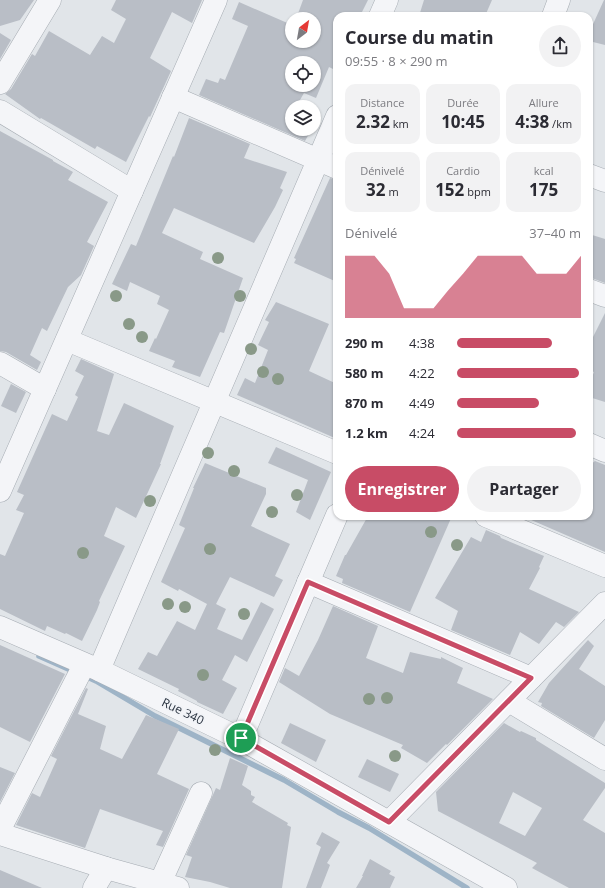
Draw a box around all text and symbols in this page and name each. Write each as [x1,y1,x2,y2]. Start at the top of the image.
north arrow [285,12,321,48]
map controls [285,12,321,136]
text: Course du matin [345,25,493,49]
button: share [539,25,581,67]
text: 09:55 · 8 × 290 m [345,52,448,70]
button: locate [285,56,321,92]
text: Distance [360,95,404,110]
text: Durée [447,95,479,110]
text: Allure [529,95,559,110]
button: layers [285,100,321,136]
text: 2.32 [356,110,390,133]
text: 10:45 [441,110,485,133]
text: 4:38 [515,110,549,133]
text: km [390,116,409,131]
text: /km [549,116,572,131]
text: Dénivelé [360,163,404,178]
text: Cardio [446,163,480,178]
text: kcal [534,163,554,178]
text: 32 [366,178,386,201]
text: 152 [435,178,464,201]
text: 175 [529,178,558,201]
text: m [386,184,399,199]
text: bpm [464,184,491,199]
text: Dénivelé [345,224,397,242]
text: 37–40 m [529,224,581,242]
text: 290 m [345,334,383,352]
text: 4:38 [409,334,435,352]
text: 580 m [345,364,383,382]
text: 4:22 [409,364,435,382]
text: 870 m [345,394,383,412]
text: 4:49 [409,394,435,412]
text: 1.2 km [345,424,388,442]
text: 4:24 [409,424,435,442]
button: Enregistrer [345,466,459,512]
button: Partager [467,466,581,512]
street label: Rue 340 [159,693,207,729]
pin [224,721,258,755]
icon: arrive [230,727,252,749]

